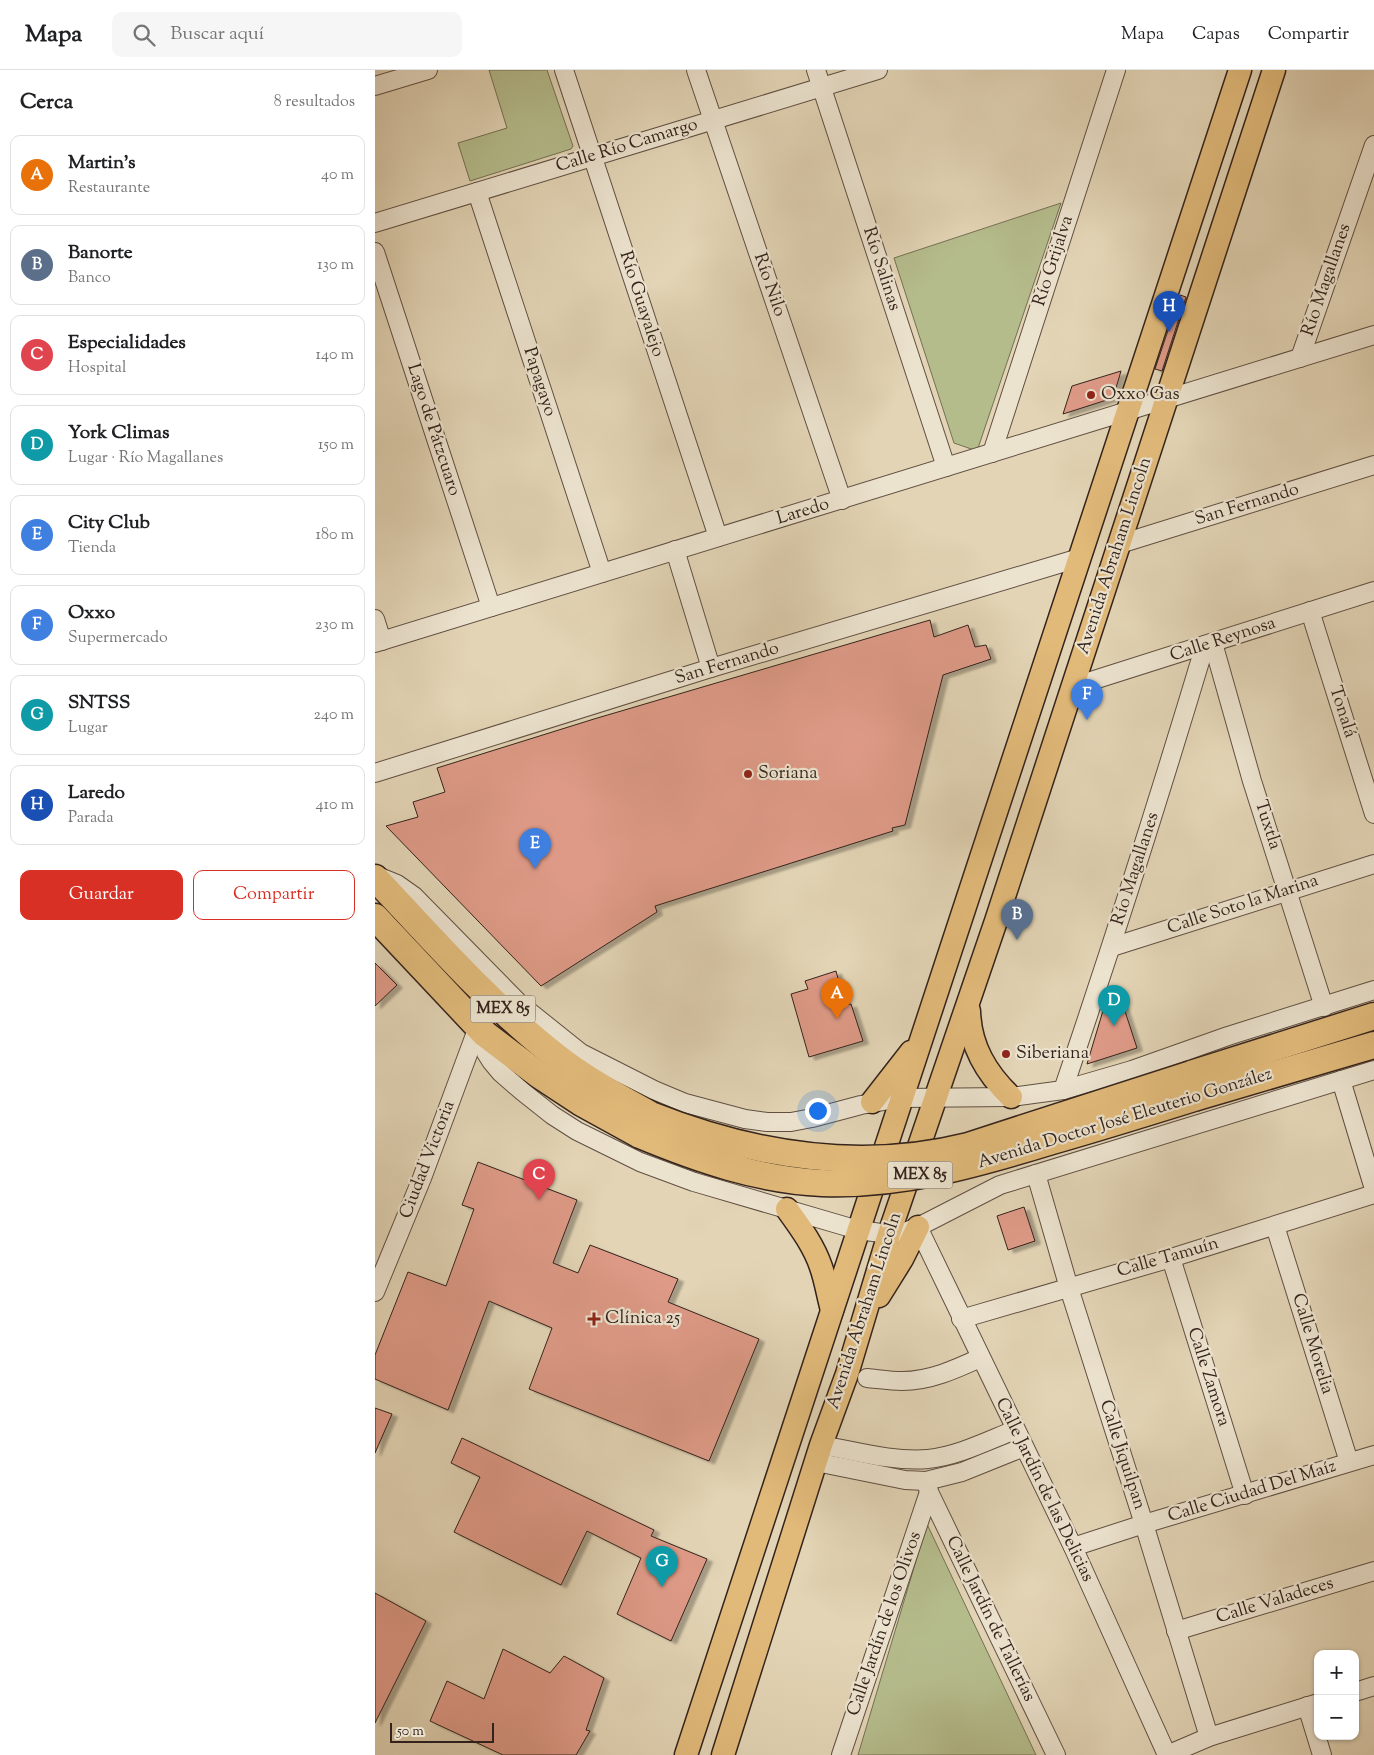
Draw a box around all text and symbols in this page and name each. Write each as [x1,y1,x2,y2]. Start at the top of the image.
search box [112,12,462,57]
text: Mapa [25,18,82,52]
icon: search [130,21,158,49]
text: Buscar aquí [170,21,264,48]
text: Mapa [1121,22,1164,48]
text: Capas [1192,22,1240,48]
text: Compartir [1268,22,1349,48]
text: Cerca [20,88,73,118]
text: 8 resultados [274,91,355,114]
street label: Calle Río Camargo [553,112,701,180]
text: Martin's [68,150,136,177]
text: A [31,164,44,187]
text: 40 m [321,164,354,187]
text: Restaurante [68,177,150,200]
street label: Río Grijalva [1027,212,1081,310]
street label: Río Magallanes [1296,220,1358,340]
street label: Río Salinas [855,224,907,314]
text: Banorte [68,240,133,267]
street label: Río Guayalejo [612,248,670,360]
street label: Río Nilo [746,250,792,320]
text: B [32,254,42,277]
text: 130 m [317,254,354,277]
text: Banco [68,267,111,290]
pin: H [1153,291,1185,332]
text: Especialidades [68,330,186,357]
text: C [31,344,43,367]
text: 140 m [316,344,354,367]
street label: Papagayo [516,344,562,420]
text: Hospital [68,357,126,380]
street label: Lago de Pátzcuaro [399,361,467,500]
place label: Oxxo Gas [1101,382,1180,408]
marker: Oxxo Gas [1085,389,1097,401]
text: York Climas [68,420,169,447]
text: D [31,434,43,457]
text: 150 m [318,434,354,457]
text: Lugar · Río Magallanes [68,447,223,470]
street label: Avenida Abraham Lincoln [1071,454,1159,658]
street label: San Fernando [1192,477,1302,533]
street label: Laredo [773,492,833,532]
text: City Club [68,510,150,537]
text: E [32,524,42,547]
text: 180 m [315,524,354,547]
text: Tienda [68,537,116,560]
text: Oxxo [68,600,115,627]
street label: Calle Reynosa [1167,611,1279,669]
text: F [33,614,41,637]
text: 230 m [315,614,354,637]
text: Supermercado [68,627,168,650]
street label: San Fernando [672,636,782,692]
pin: F [1071,679,1103,720]
street label: Tonalá [1321,683,1363,741]
text: SNTSS [68,690,130,717]
text: G [30,704,44,727]
text: 240 m [313,704,354,727]
text: Lugar [68,717,108,740]
place label: Soriana [758,761,818,787]
marker: Soriana [742,768,754,780]
text: Laredo [68,780,125,807]
text: H [31,794,43,817]
text: 410 m [316,794,354,817]
street label: Tuxtla [1247,797,1287,853]
text: Parada [68,807,114,830]
street label: Río Magallanes [1105,809,1167,929]
pin: E [519,828,551,869]
street label: Calle Soto la Marina [1164,868,1322,942]
button: Guardar [20,870,183,920]
button: Compartir [193,870,355,920]
pin: B [1001,899,1033,940]
pin: A [821,978,853,1019]
pin: D [1098,985,1130,1026]
road number: MEX 85 [471,996,535,1022]
place label: Siberiana [1016,1041,1089,1067]
marker: Siberiana [1000,1048,1012,1060]
street label: Avenida Doctor José Eleuterio González [975,1062,1276,1176]
street label: Ciudad Victoria [394,1097,462,1223]
your location [805,1098,831,1124]
pin: C [523,1159,555,1200]
road number: MEX 85 [887,1162,953,1188]
street label: Avenida Abraham Lincoln [821,1209,909,1413]
street label: Calle Tamuín [1114,1231,1222,1285]
street label: Calle Morelia [1284,1290,1340,1398]
place label: Clínica 25 [605,1306,680,1332]
marker: Clínica 25 [587,1312,601,1326]
street label: Calle Zamora [1180,1324,1236,1430]
street label: Calle Jardín de las Delicias [988,1393,1100,1587]
street label: Calle Jiquilpan [1092,1397,1152,1514]
street label: Calle Ciudad Del Maíz [1165,1454,1340,1530]
street label: Calle Jardín de los Olivos [841,1528,929,1720]
street label: Calle Jardín de Tallerías [939,1532,1041,1706]
pin: G [646,1546,678,1587]
street label: Calle Valadeces [1213,1571,1337,1631]
map controls [1314,1650,1359,1740]
button: + [1314,1650,1359,1695]
button: − [1314,1695,1359,1740]
scale bar [390,1720,494,1743]
text: 50 m [397,1722,424,1742]

